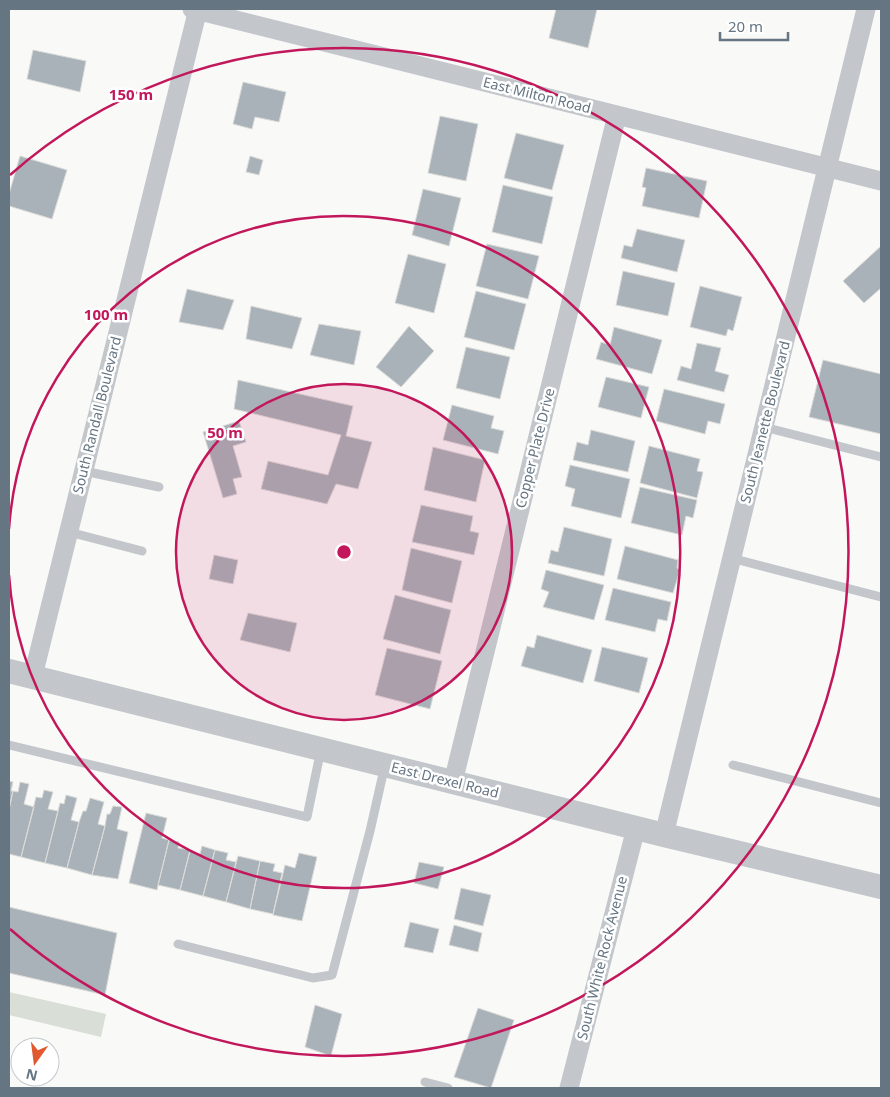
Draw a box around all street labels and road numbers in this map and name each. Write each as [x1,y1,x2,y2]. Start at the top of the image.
street label: East Milton Road [481,72,593,117]
street label: South Randall Boulevard [68,334,125,495]
street label: South Jeanette Boulevard [735,339,794,505]
street label: Copper Plate Drive [510,386,559,510]
street label: East Drexel Road [389,757,501,802]
street label: South White Rock Avenue [572,874,631,1042]

